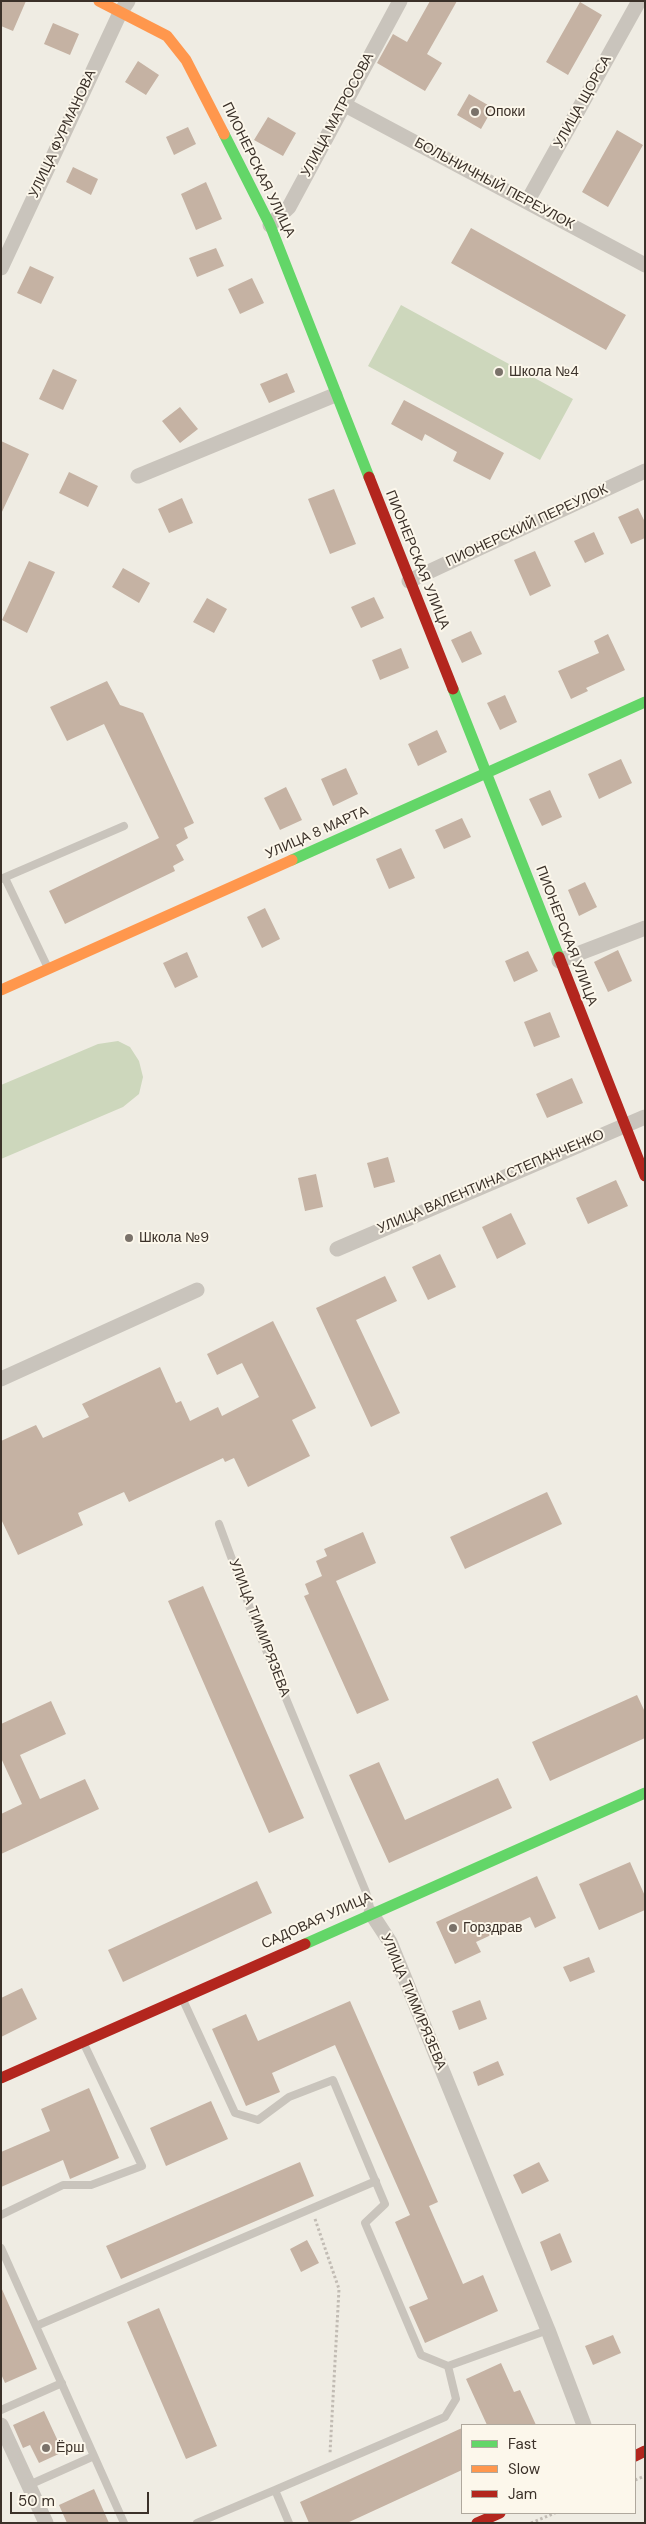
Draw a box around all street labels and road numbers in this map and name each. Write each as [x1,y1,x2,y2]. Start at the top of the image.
street label: УЛИЦА МАТРОСОВА [298,50,378,180]
street label: УЛИЦА ЩОРСА [551,53,615,151]
street label: УЛИЦА ФУРМАНОВА [26,67,100,201]
street label: ПИОНЕРСКАЯ УЛИЦА [218,100,298,240]
street label: БОЛЬНИЧНЫЙ ПЕРЕУЛОК [411,135,577,233]
street label: ПИОНЕРСКИЙ ПЕРЕУЛОК [443,481,611,571]
street label: ПИОНЕРСКАЯ УЛИЦА [381,488,453,632]
street label: УЛИЦА 8 МАРТА [263,803,371,863]
street label: ПИОНЕРСКАЯ УЛИЦА [532,864,600,1008]
street label: УЛИЦА ВАЛЕНТИНА СТЕПАНЧЕНКО [375,1126,607,1238]
street label: УЛИЦА ТИМИРЯЗЕВА [225,1557,293,1699]
street label: САДОВАЯ УЛИЦА [259,1889,375,1953]
street label: УЛИЦА ТИМИРЯЗЕВА [377,1931,449,2073]

